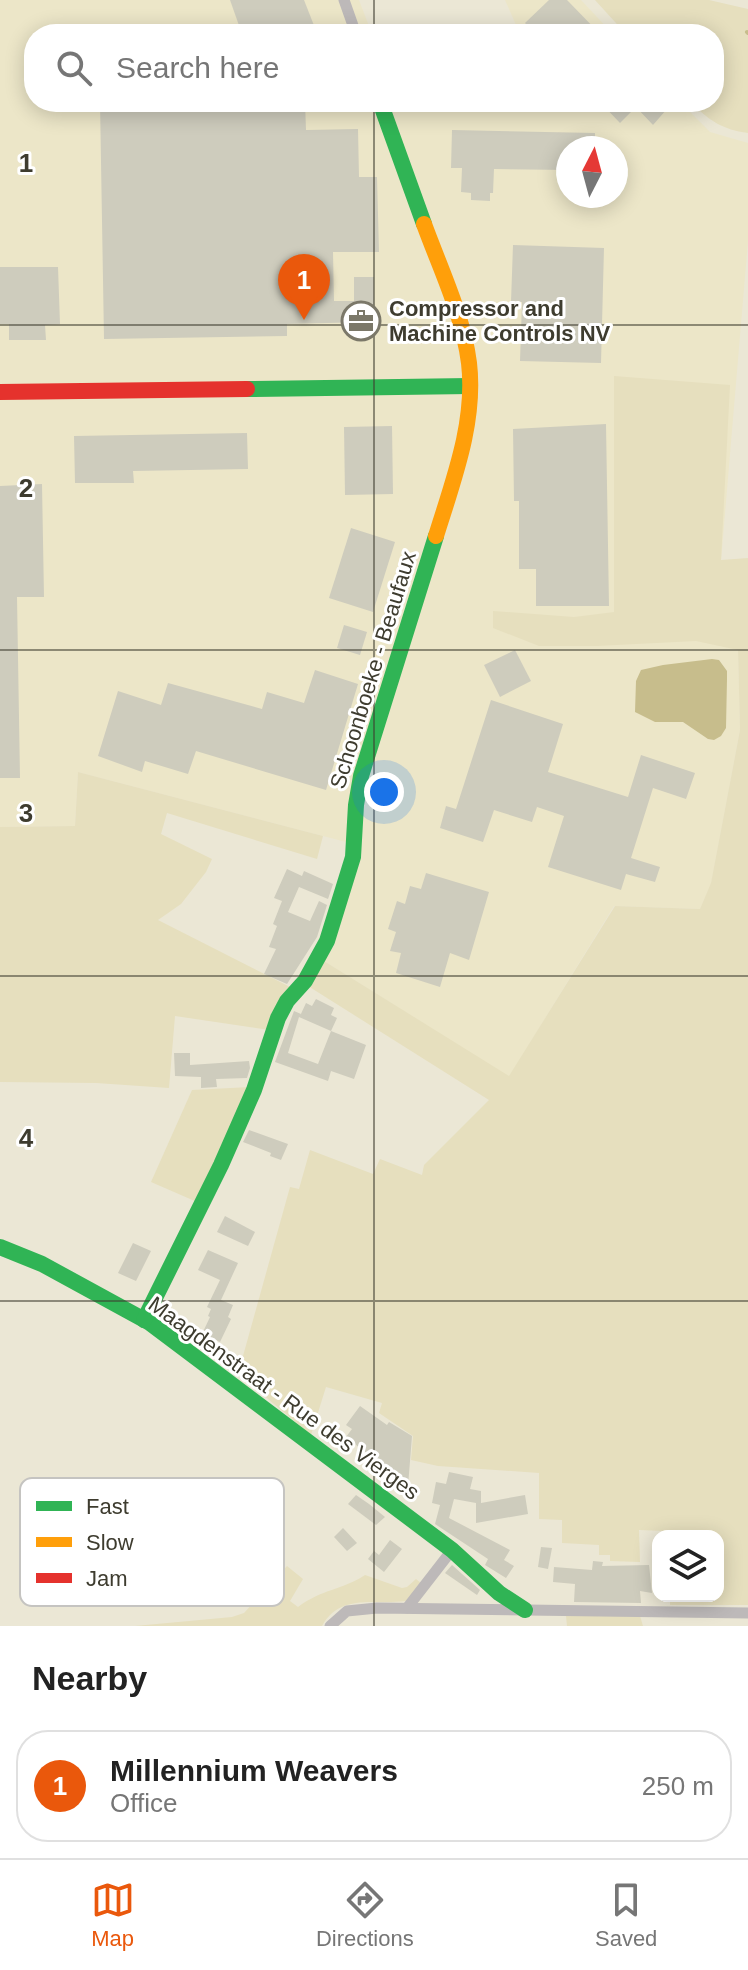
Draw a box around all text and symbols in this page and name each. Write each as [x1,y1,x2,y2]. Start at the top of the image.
search box [24,24,724,112]
icon: search [52,46,96,90]
text: Search here [116,51,279,84]
north arrow [556,136,628,208]
text: 1 [19,148,33,178]
pin: 1 [278,254,330,320]
place label: Compressor and Machine Controls NV [389,296,611,346]
office icon: Compressor and Machine Controls NV [340,300,382,342]
text: 2 [19,473,33,503]
street label: Schoonboeke - Beaufaux [325,548,421,792]
your location [364,772,404,812]
text: 3 [19,798,33,828]
text: 4 [19,1123,34,1153]
street label: Maagdenstraat - Rue des Vierges [144,1291,424,1505]
legend [20,1478,284,1606]
text: Fast [86,1494,129,1519]
text: Slow [86,1530,134,1555]
map controls [652,1530,724,1602]
button: layers [652,1530,724,1602]
text: Jam [86,1566,128,1591]
text: Nearby [32,1659,147,1697]
text: Millennium Weavers [110,1754,398,1787]
text: 1 [53,1771,67,1801]
text: 250 m [642,1771,714,1801]
text: Office [110,1788,177,1818]
tab: Map [91,1878,135,1952]
tab: Directions [316,1878,414,1952]
tab: Saved [595,1878,657,1952]

